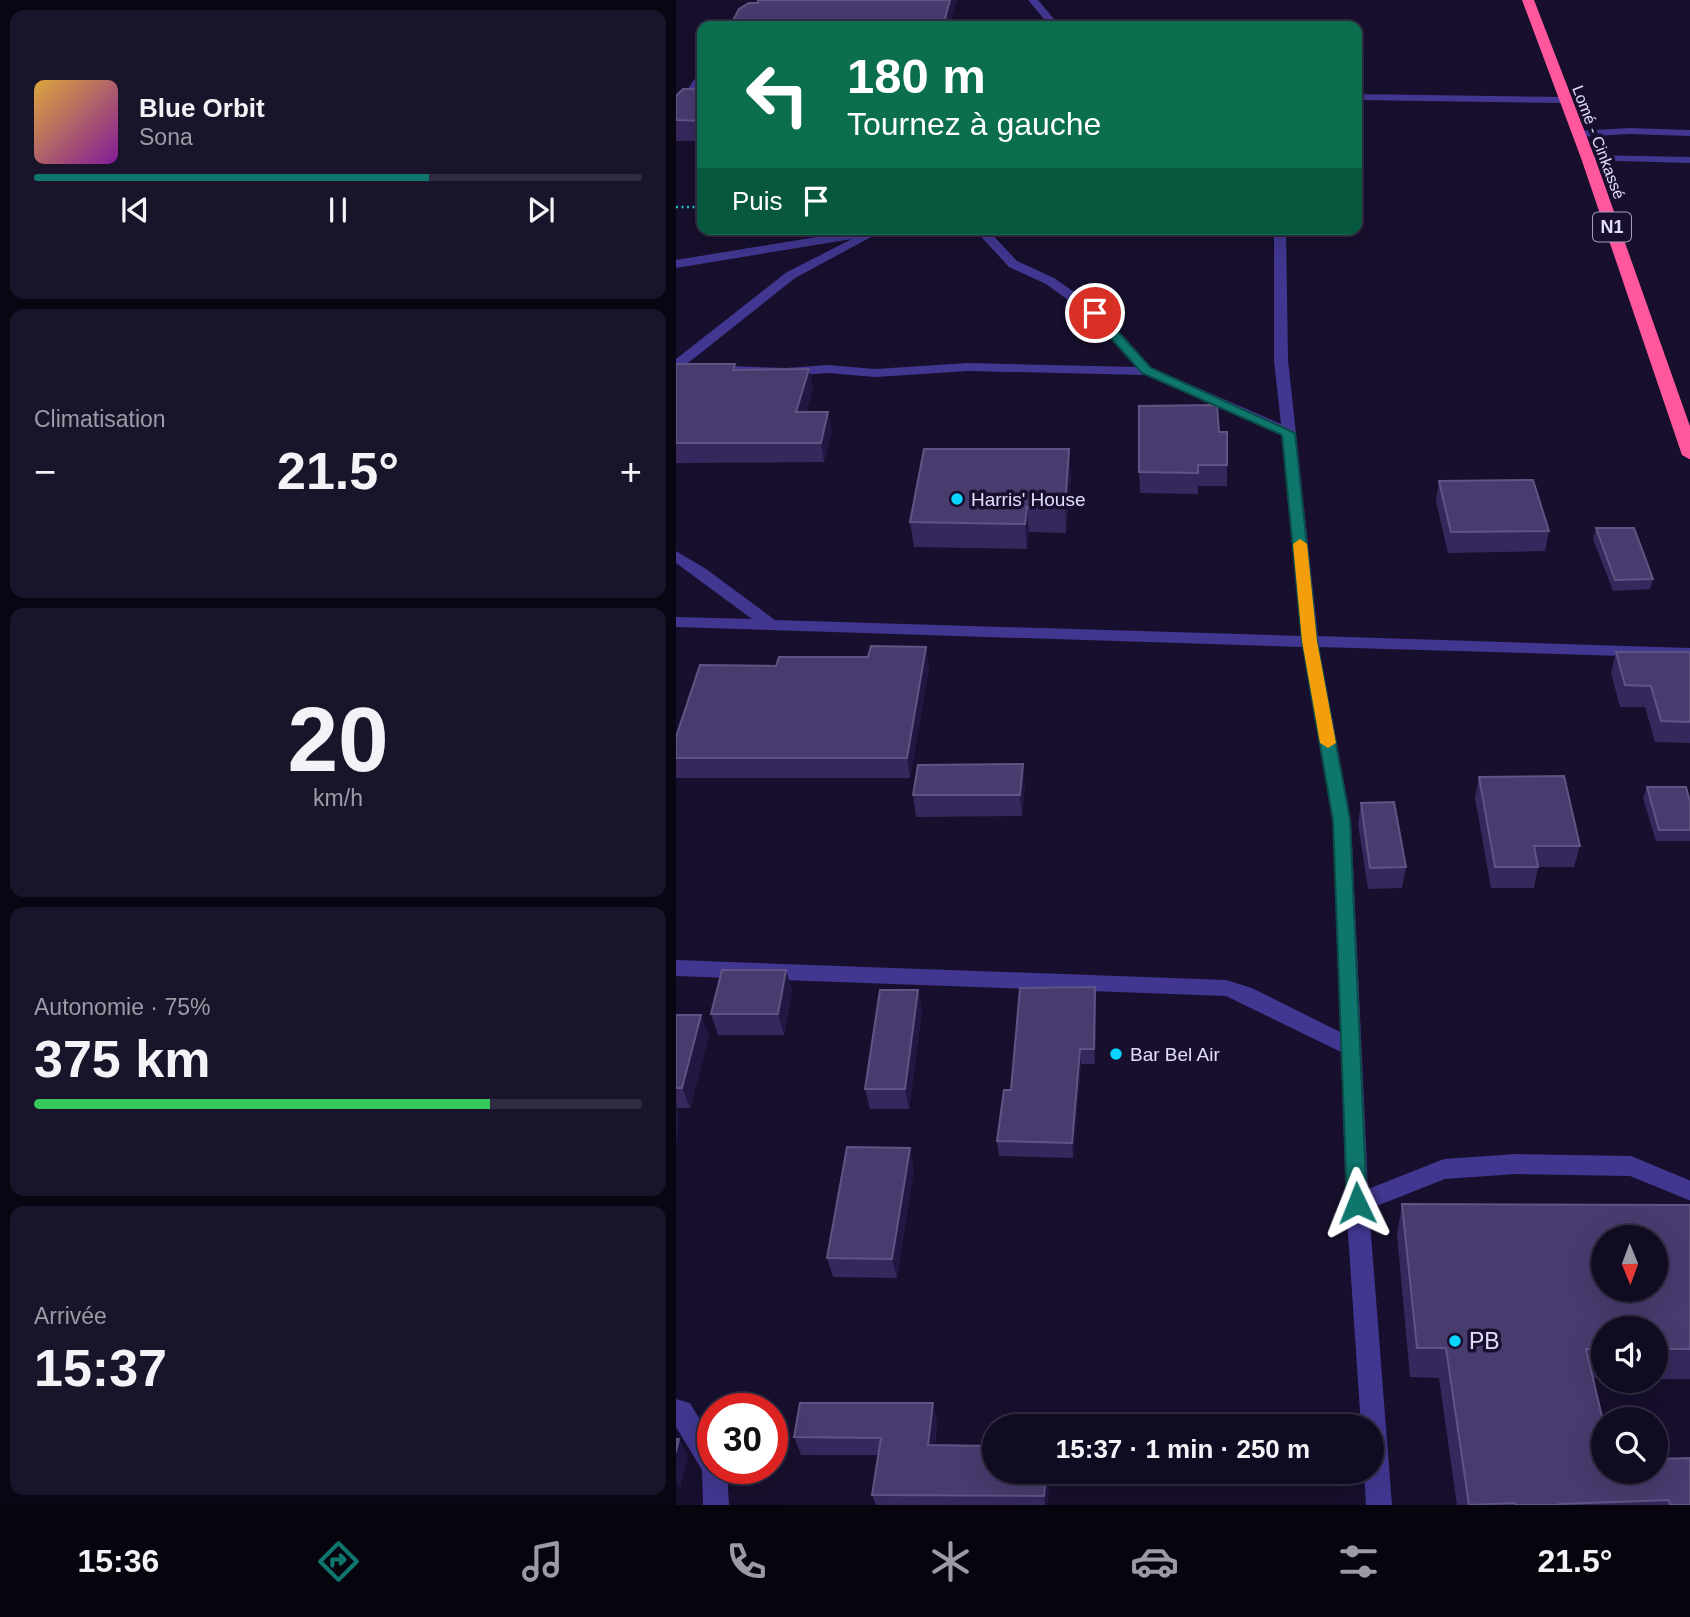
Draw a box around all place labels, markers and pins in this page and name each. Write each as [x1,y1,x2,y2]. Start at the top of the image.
pin [1065,283,1125,343]
place label: Harris' House [971,489,1086,510]
marker: Harris' House [949,491,965,507]
place label: Bar Bel Air [1130,1044,1220,1065]
marker: Bar Bel Air [1108,1046,1124,1062]
place label: PB [1469,1328,1500,1354]
marker: PB [1447,1333,1463,1349]

